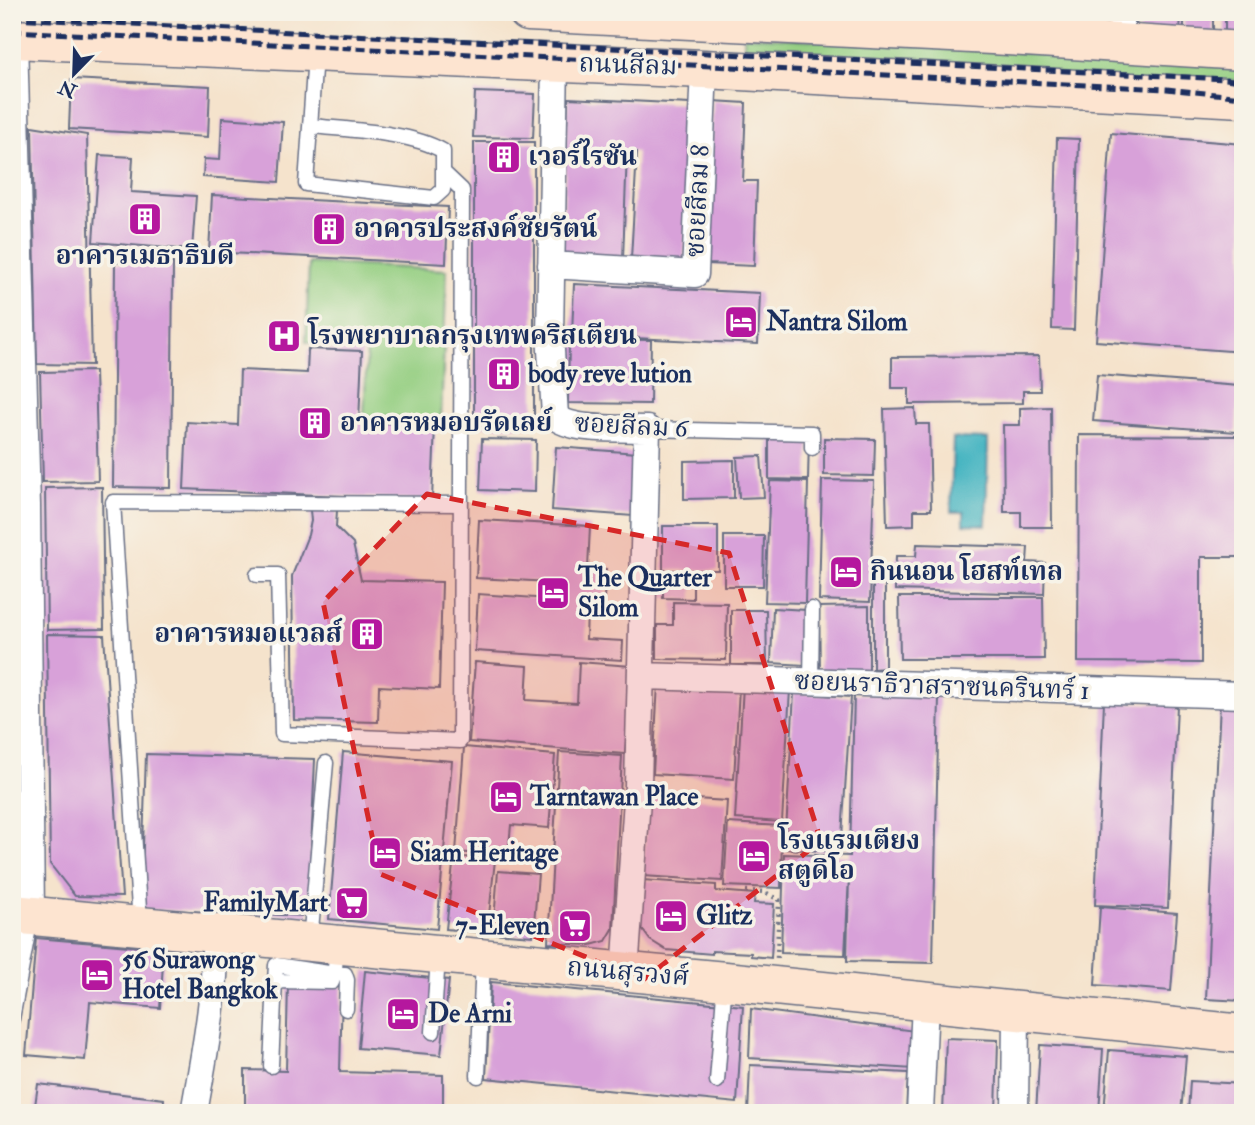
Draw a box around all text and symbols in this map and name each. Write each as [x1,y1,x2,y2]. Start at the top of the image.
north arrow [38,38,108,108]
street label: ถนนสีลม [578,47,678,83]
text: N [54,74,81,103]
building icon: เวอร์ไรซัน [485,138,523,176]
place label: เวอร์ไรซัน [528,138,637,173]
street label: ซอยสีลม 8 [679,144,717,258]
building icon: อาคารเมธาธิบดี [126,200,164,238]
building icon: อาคารประสงค์ชัยรัตน์ [310,210,348,248]
place label: อาคารประสงค์ชัยรัตน์ [354,212,597,245]
place label: อาคารเมธาธิบดี [56,240,234,272]
hotel icon: Nantra Silom [722,303,760,341]
place label: Nantra Silom [765,306,908,338]
hospital icon: โรงพยาบาลกรุงเทพคริสเตียน [265,317,303,355]
place label: โรงพยาบาลกรุงเทพคริสเตียน [307,317,637,353]
building icon: body reve lution [485,355,523,393]
place label: body reve lution [527,358,692,391]
building icon: อาคารหมอบรัดเลย์ [296,404,334,442]
place label: อาคารหมอบรัดเลย์ [340,406,553,439]
street label: ซอยสีลม 6 [573,407,690,445]
hotel icon: กินนอน โฮสท์เทล [827,553,865,591]
place label: กินนอน โฮสท์เทล [870,553,1063,588]
place label: The Quarter Silom [577,562,712,624]
hotel icon: The Quarter Silom [534,574,572,612]
building icon: อาคารหมอแวลส์ [348,615,386,653]
place label: อาคารหมอแวลส์ [155,617,343,650]
street label: ซอยนราธิวาสราชนครินทร์ 1 [794,664,1090,707]
hotel icon: Tarntawan Place [487,778,525,816]
place label: Tarntawan Place [529,781,698,813]
place label: โรงแรมเตียง สตูดิโอ [777,822,920,888]
hotel icon: Siam Heritage [366,834,404,872]
place label: Siam Heritage [410,837,559,870]
hotel icon: โรงแรมเตียง สตูดิโอ [735,837,773,875]
supermarket icon: FamilyMart [333,884,371,922]
place label: FamilyMart [203,887,329,920]
hotel icon: Glitz [652,897,690,935]
place label: Glitz [696,900,753,932]
supermarket icon: 7-Eleven [556,907,594,945]
place label: 7-Eleven [456,910,551,942]
place label: 56 Surawong Hotel Bangkok [122,944,278,1007]
street label: ถนนสุรวงศ์ [566,950,690,994]
hotel icon: 56 Surawong Hotel Bangkok [78,956,116,994]
hotel icon: De Arni [384,995,422,1033]
place label: De Arni [428,998,512,1030]

